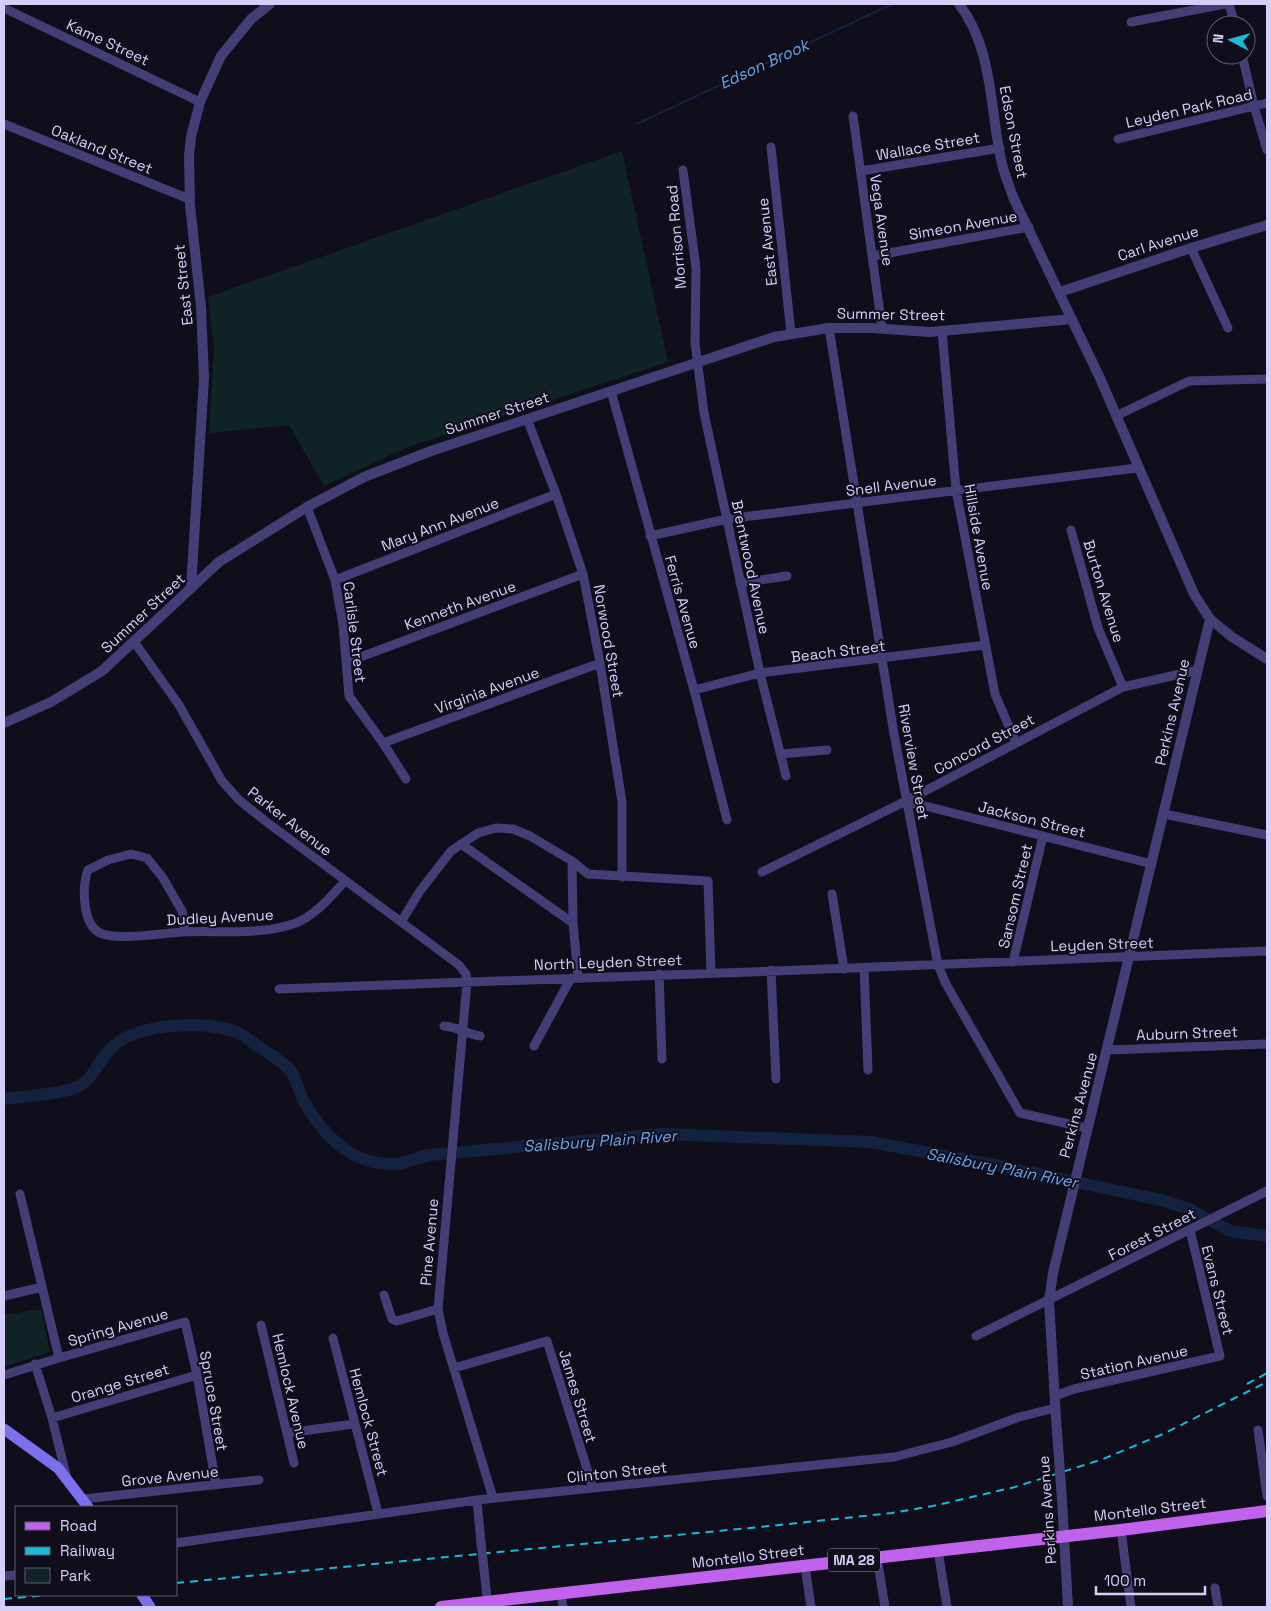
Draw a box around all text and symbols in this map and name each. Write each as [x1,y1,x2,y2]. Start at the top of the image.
street label: Kame Street [64,15,153,70]
north arrow [1206,15,1256,65]
water label: Edson Brook [716,33,814,94]
text: N [1209,33,1228,44]
street label: Edson Street [996,84,1032,180]
street label: Leyden Park Road [1124,84,1254,132]
street label: Oakland Street [49,120,156,178]
street label: Wallace Street [875,128,981,164]
street label: Vega Avenue [866,173,898,267]
street label: Morrison Road [662,184,690,290]
street label: East Avenue [753,197,781,287]
street label: Simeon Avenue [907,206,1019,244]
street label: Carl Avenue [1115,221,1201,265]
street label: East Street [169,243,197,326]
street label: Summer Street [837,304,945,324]
street label: Summer Street [443,387,552,439]
street label: Snell Avenue [845,470,938,500]
street label: Hillside Avenue [960,482,998,592]
street label: Mary Ann Avenue [378,493,502,555]
street label: Brentwood Avenue [727,498,775,636]
street label: Burton Avenue [1079,537,1129,645]
street label: Ferris Avenue [661,553,705,651]
street label: Summer Street [97,569,189,657]
street label: Kenneth Avenue [402,576,519,634]
street label: Carlisle Street [339,581,371,684]
street label: Norwood Street [590,583,628,699]
street label: Beach Street [790,636,886,666]
street label: Perkins Avenue [1151,657,1194,767]
street label: Virginia Avenue [432,662,542,718]
street label: Riverview Street [894,702,934,822]
street label: Concord Street [931,709,1038,778]
street label: Parker Avenue [244,782,336,860]
street label: Jackson Street [976,796,1088,842]
street label: Sansom Street [994,842,1036,950]
street label: Dudley Avenue [166,905,274,929]
street label: Leyden Street [1050,933,1154,955]
street label: North Leyden Street [533,950,683,974]
street label: Auburn Street [1136,1022,1238,1044]
street label: Perkins Avenue [1055,1050,1101,1160]
water label: Salisbury Plain River [523,1125,679,1157]
water label: Salisbury Plain River [925,1143,1081,1193]
street label: Pine Avenue [416,1198,442,1286]
street label: Forest Street [1105,1204,1199,1264]
street label: Evans Street [1198,1243,1238,1337]
street label: Spring Avenue [66,1304,171,1350]
street label: Hemlock Avenue [268,1331,314,1451]
street label: Station Avenue [1078,1340,1190,1384]
street label: James Street [555,1347,601,1445]
street label: Spruce Street [196,1350,232,1453]
street label: Orange Street [69,1359,171,1407]
street label: Hemlock Street [345,1366,393,1478]
street label: Perkins Avenue [1034,1455,1060,1565]
street label: Clinton Street [566,1457,668,1487]
street label: Grove Avenue [121,1461,220,1491]
street label: Montello Street [1093,1493,1207,1525]
legend [15,1506,178,1596]
text: Road [60,1516,97,1535]
street label: Montello Street [691,1540,805,1572]
text: Railway [60,1541,115,1560]
road number: MA 28 [828,1548,880,1572]
scale bar [1096,1564,1205,1596]
text: Park [60,1566,91,1585]
text: 100 m [1104,1571,1146,1590]

